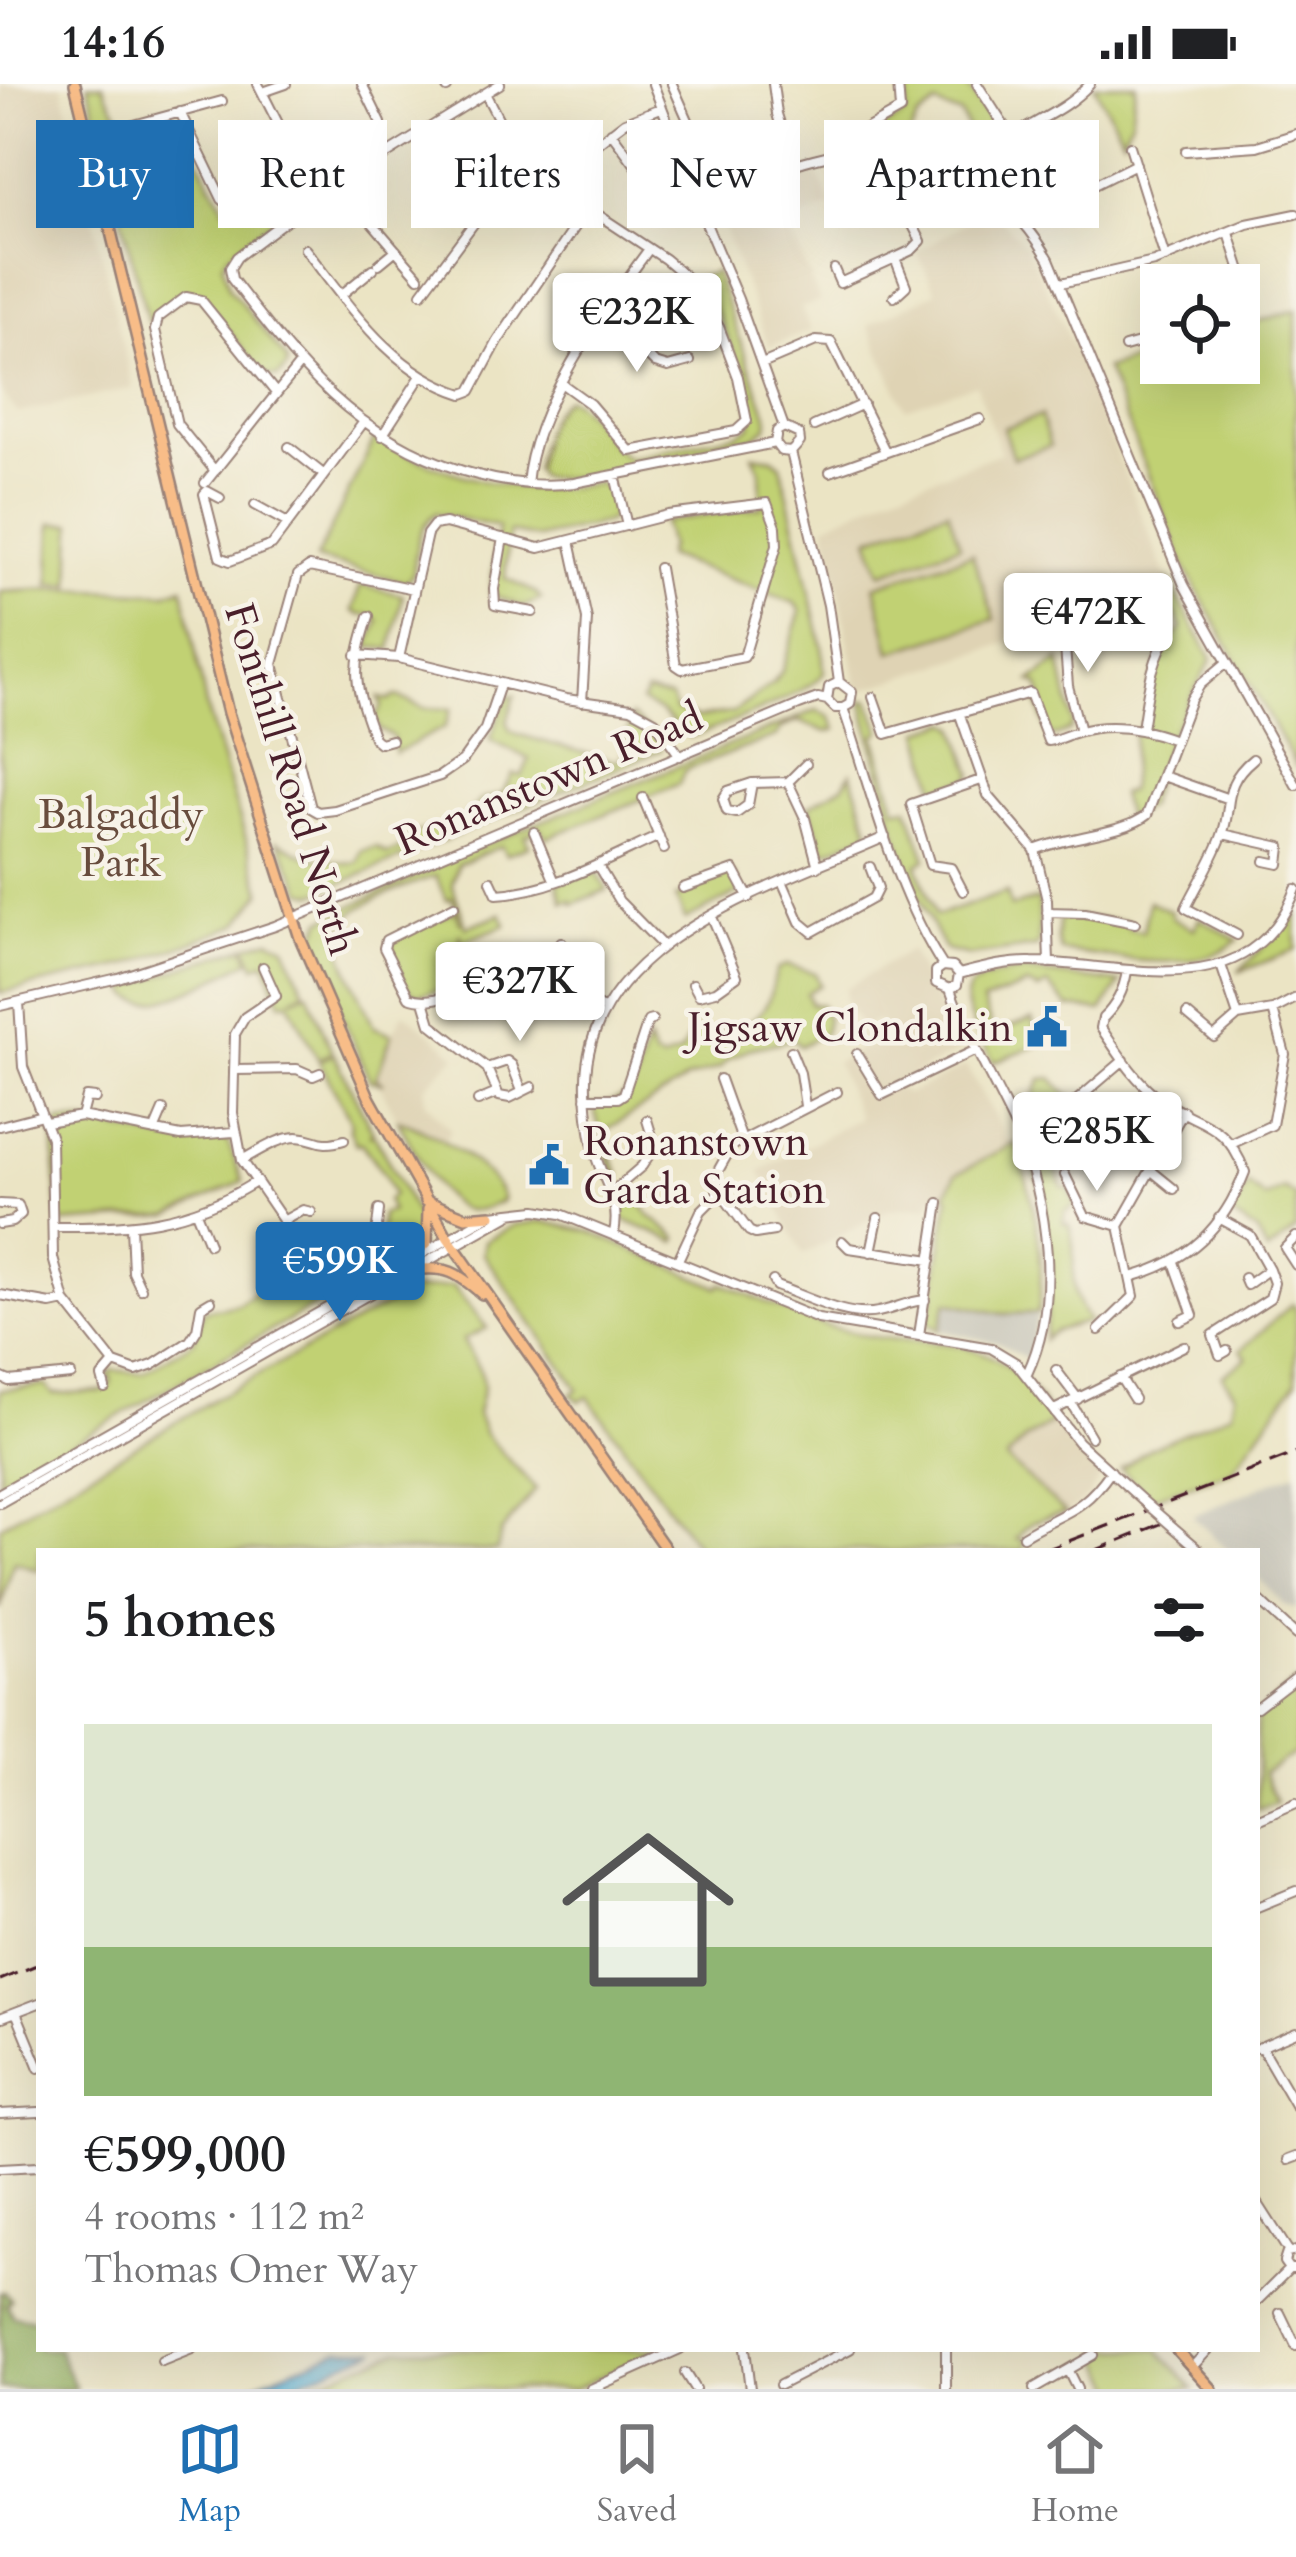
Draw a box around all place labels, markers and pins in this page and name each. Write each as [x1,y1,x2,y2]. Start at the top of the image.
pin: €232K [553,273,721,375]
pin: €472K [1004,573,1172,675]
pin: €327K [436,942,604,1044]
place label: Jigsaw Clondalkin [682,999,1013,1056]
public building icon: Jigsaw Clondalkin [1024,1004,1070,1050]
pin: €285K [1013,1092,1181,1194]
place label: Ronanstown Garda Station [583,1113,826,1218]
public building icon: Ronanstown Garda Station [526,1142,572,1188]
pin: €599K [256,1222,424,1324]

